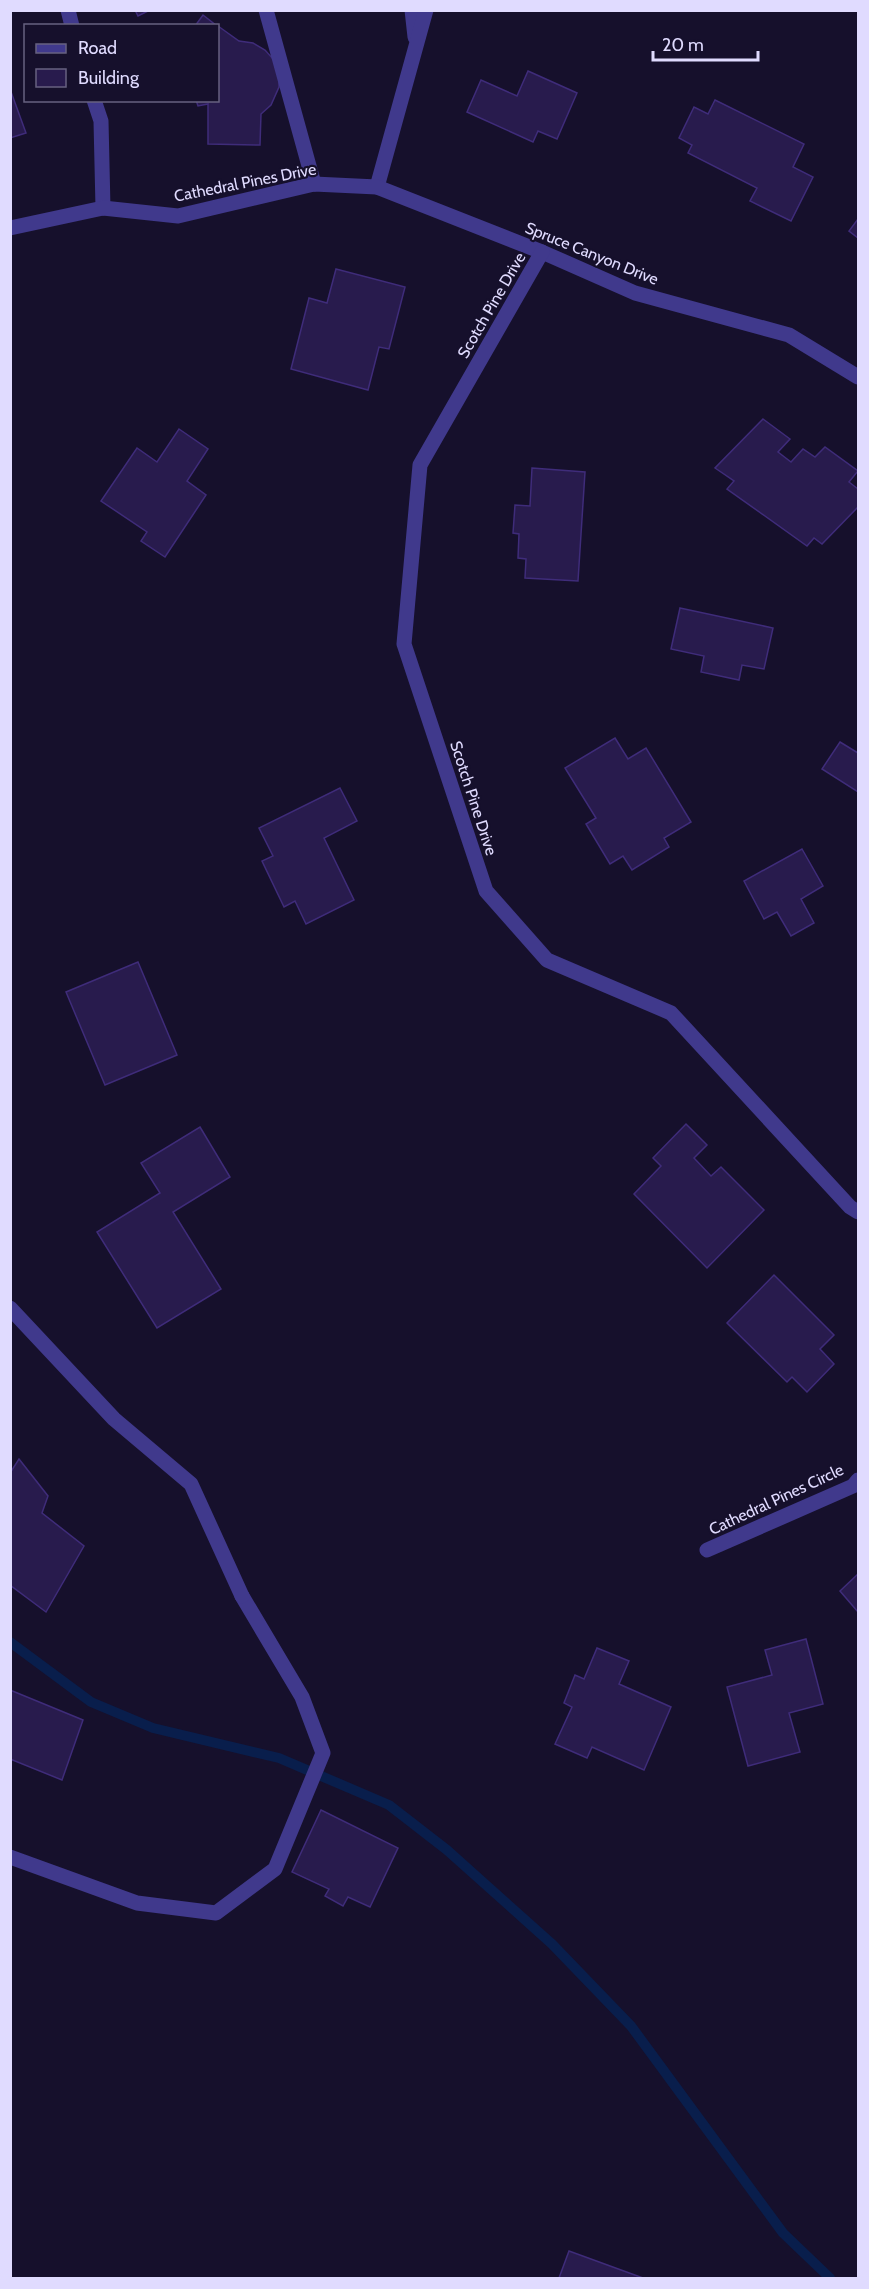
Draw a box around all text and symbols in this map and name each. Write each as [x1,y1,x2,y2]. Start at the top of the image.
legend [24,24,219,102]
scale bar [653,24,758,62]
text: 20 m [662,34,704,56]
text: Road [78,37,117,59]
text: Building [78,67,140,89]
street label: Cathedral Pines Drive [172,159,318,206]
street label: Spruce Canyon Drive [522,218,661,289]
street label: Scotch Pine Drive [453,249,529,362]
street label: Scotch Pine Drive [446,739,501,858]
street label: Cathedral Pines Circle [706,1460,846,1539]

